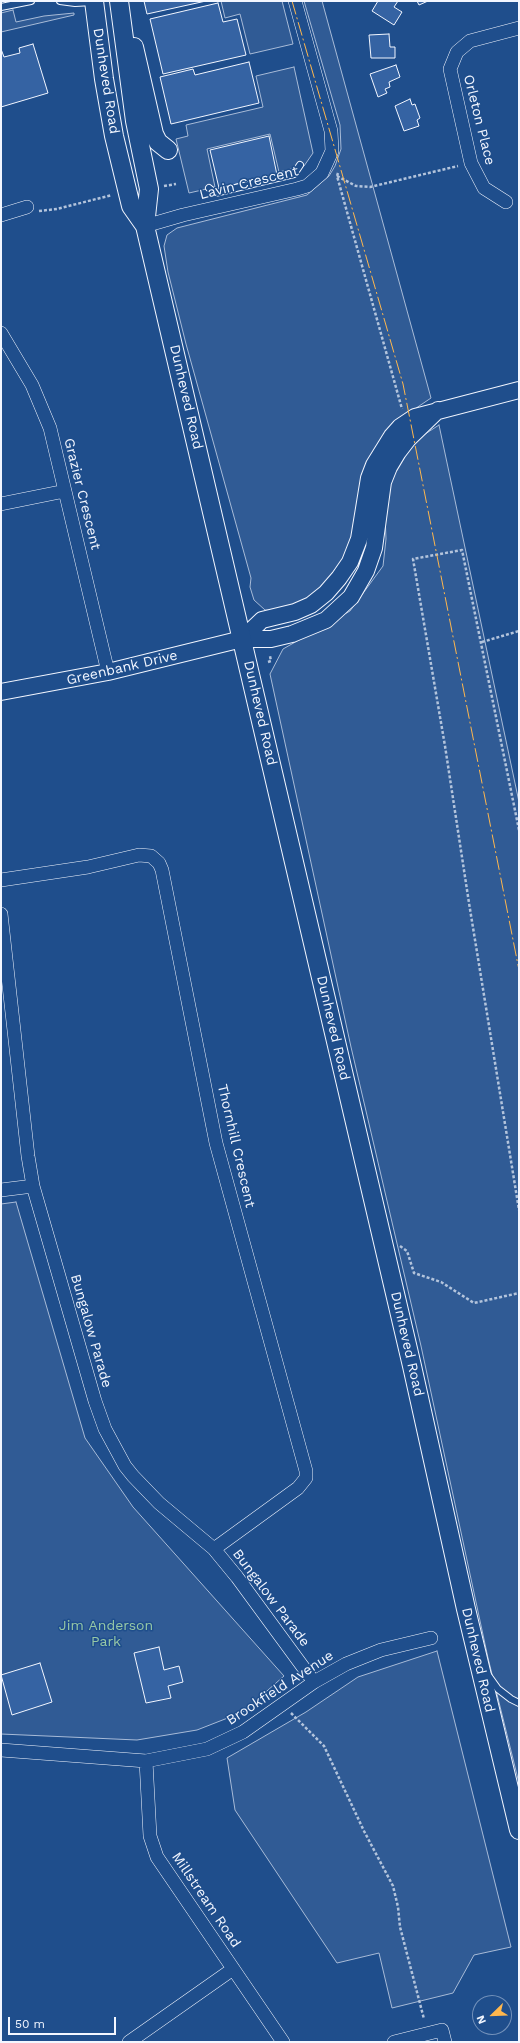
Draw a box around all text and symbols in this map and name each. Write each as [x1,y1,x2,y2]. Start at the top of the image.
street label: Dunheved Road [89,27,123,135]
street label: Orleton Place [460,73,498,167]
street label: Lavin Crescent [198,163,300,203]
street label: Dunheved Road [166,343,206,451]
street label: Grazier Crescent [60,437,104,551]
street label: Greenbank Drive [65,647,179,689]
street label: Dunheved Road [240,659,280,767]
street label: Dunheved Road [313,974,353,1082]
street label: Thornhill Crescent [214,1083,258,1209]
street label: Bungalow Parade [67,1272,115,1390]
street label: Dunheved Road [387,1290,427,1398]
street label: Bungalow Parade [229,1546,313,1650]
street label: Dunheved Road [458,1606,498,1714]
park label: Jim Anderson Park [59,1618,153,1650]
street label: Brookfield Avenue [223,1647,337,1729]
street label: Millstream Road [168,1849,244,1951]
north arrow [472,1995,512,2035]
scale bar [10,2009,118,2035]
text: N [474,2013,489,2026]
text: 50 m [15,2017,45,2031]

